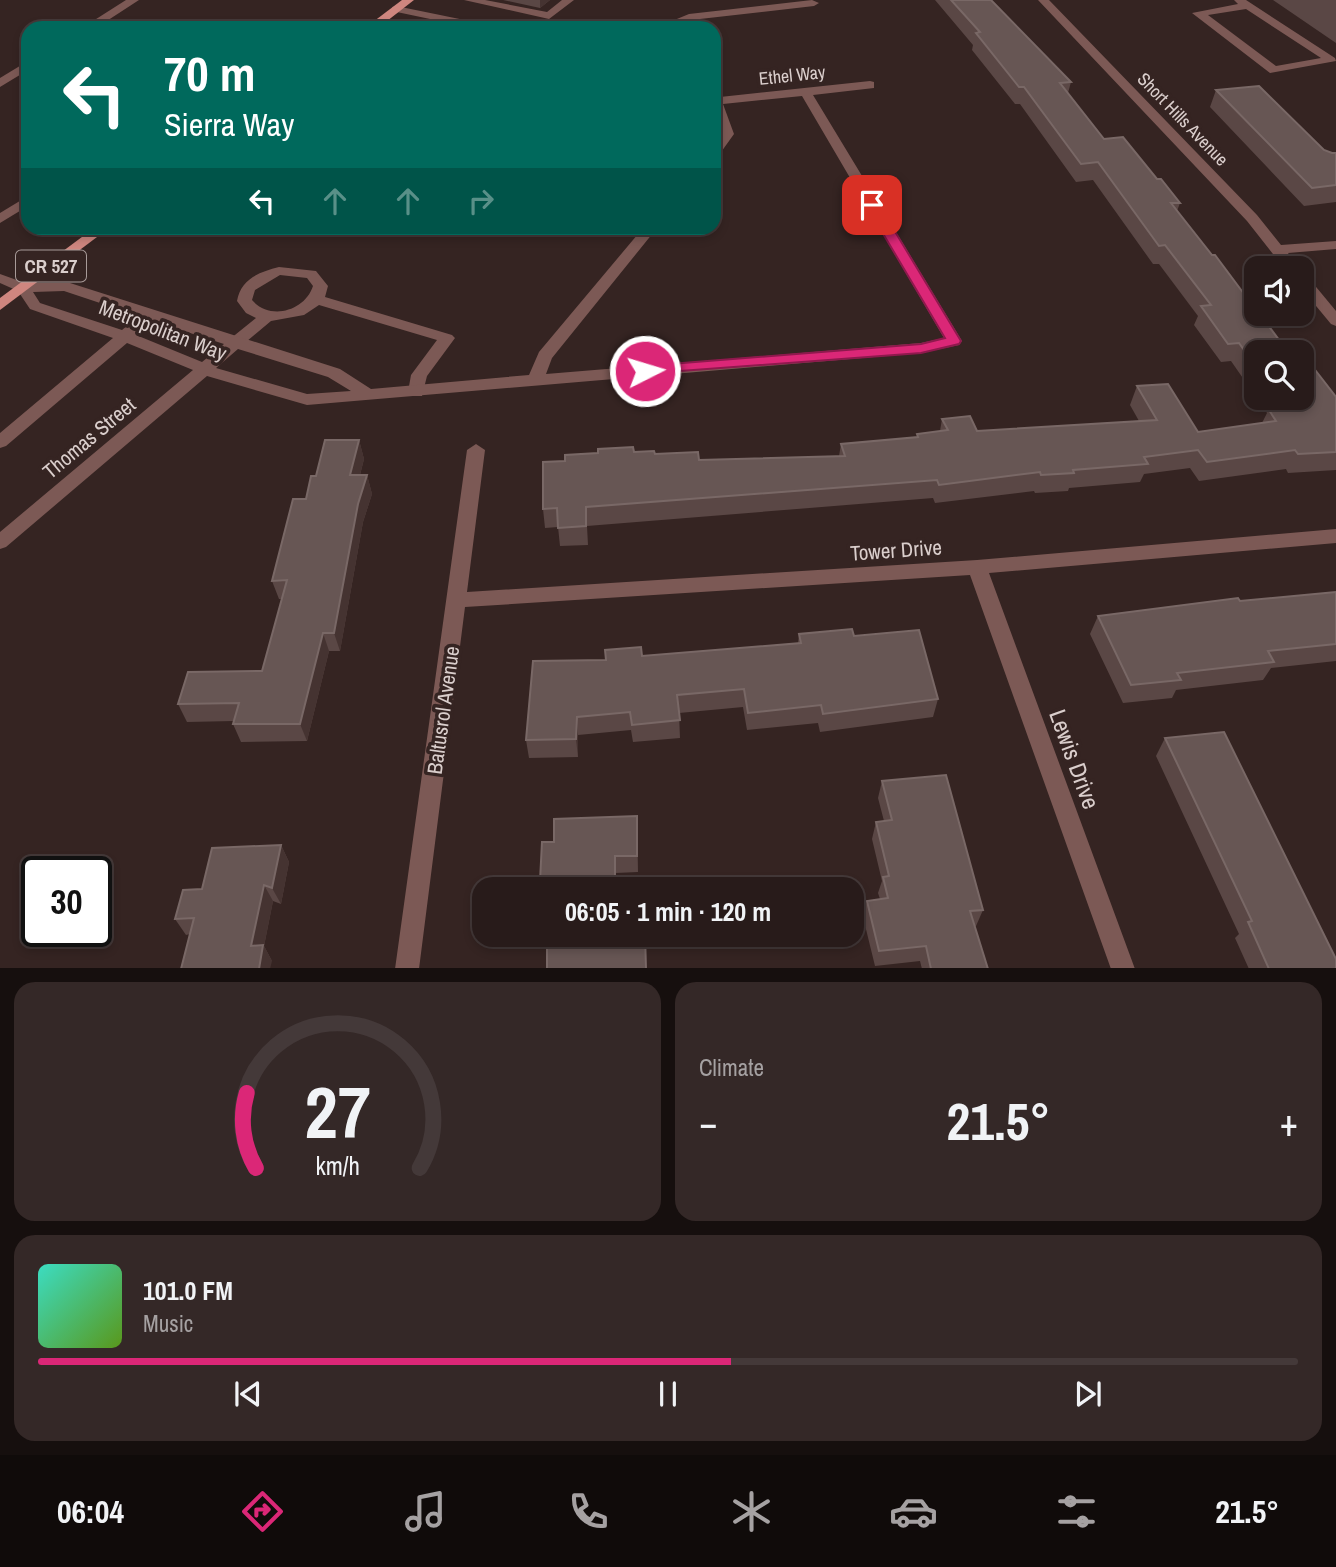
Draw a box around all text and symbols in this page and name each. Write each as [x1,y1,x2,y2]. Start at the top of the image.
text: 70 m [164,40,256,106]
icon: left [49,49,140,140]
street label: Ethel Way [758,59,827,91]
street label: Short Hills Avenue [1132,67,1234,171]
text: Sierra Way [164,103,294,146]
pin [842,175,902,235]
icon: left [243,182,281,220]
icon: ahead [316,182,354,220]
icon: ahead [389,182,427,220]
icon: right [462,182,500,220]
icon: arrive [853,186,891,224]
road number: CR 527 [16,250,86,282]
map controls [1244,256,1314,410]
button: sound [1244,256,1314,326]
street label: Metropolitan Way [95,292,231,368]
position arrow [608,334,682,408]
button: search [1244,340,1314,410]
street label: Thomas Street [36,390,142,485]
street label: Tower Drive [849,532,943,568]
street label: Baltusrol Avenue [420,644,466,776]
street label: Lewis Drive [1042,705,1108,813]
speed limit sign: 30 [21,856,112,947]
text: 06:05 · 1 min · 120 m [565,894,771,929]
text: Climate [699,1052,764,1083]
text: 27 [304,1063,371,1161]
text: 21.5° [947,1086,1050,1156]
text: − [699,1097,717,1148]
text: + [1280,1097,1298,1148]
text: km/h [315,1148,360,1182]
text: 101.0 FM [143,1273,233,1308]
text: Music [143,1308,193,1339]
icon: previous [229,1375,267,1413]
icon: pause [649,1375,687,1413]
icon: next [1069,1375,1107,1413]
icon: directions [238,1487,287,1536]
icon: music [401,1487,450,1536]
icon: phone [564,1487,613,1536]
icon: climate [727,1487,776,1536]
icon: car [889,1487,938,1536]
icon: filters [1052,1487,1101,1536]
text: 06:04 [57,1490,124,1533]
text: 21.5° [1215,1490,1279,1533]

